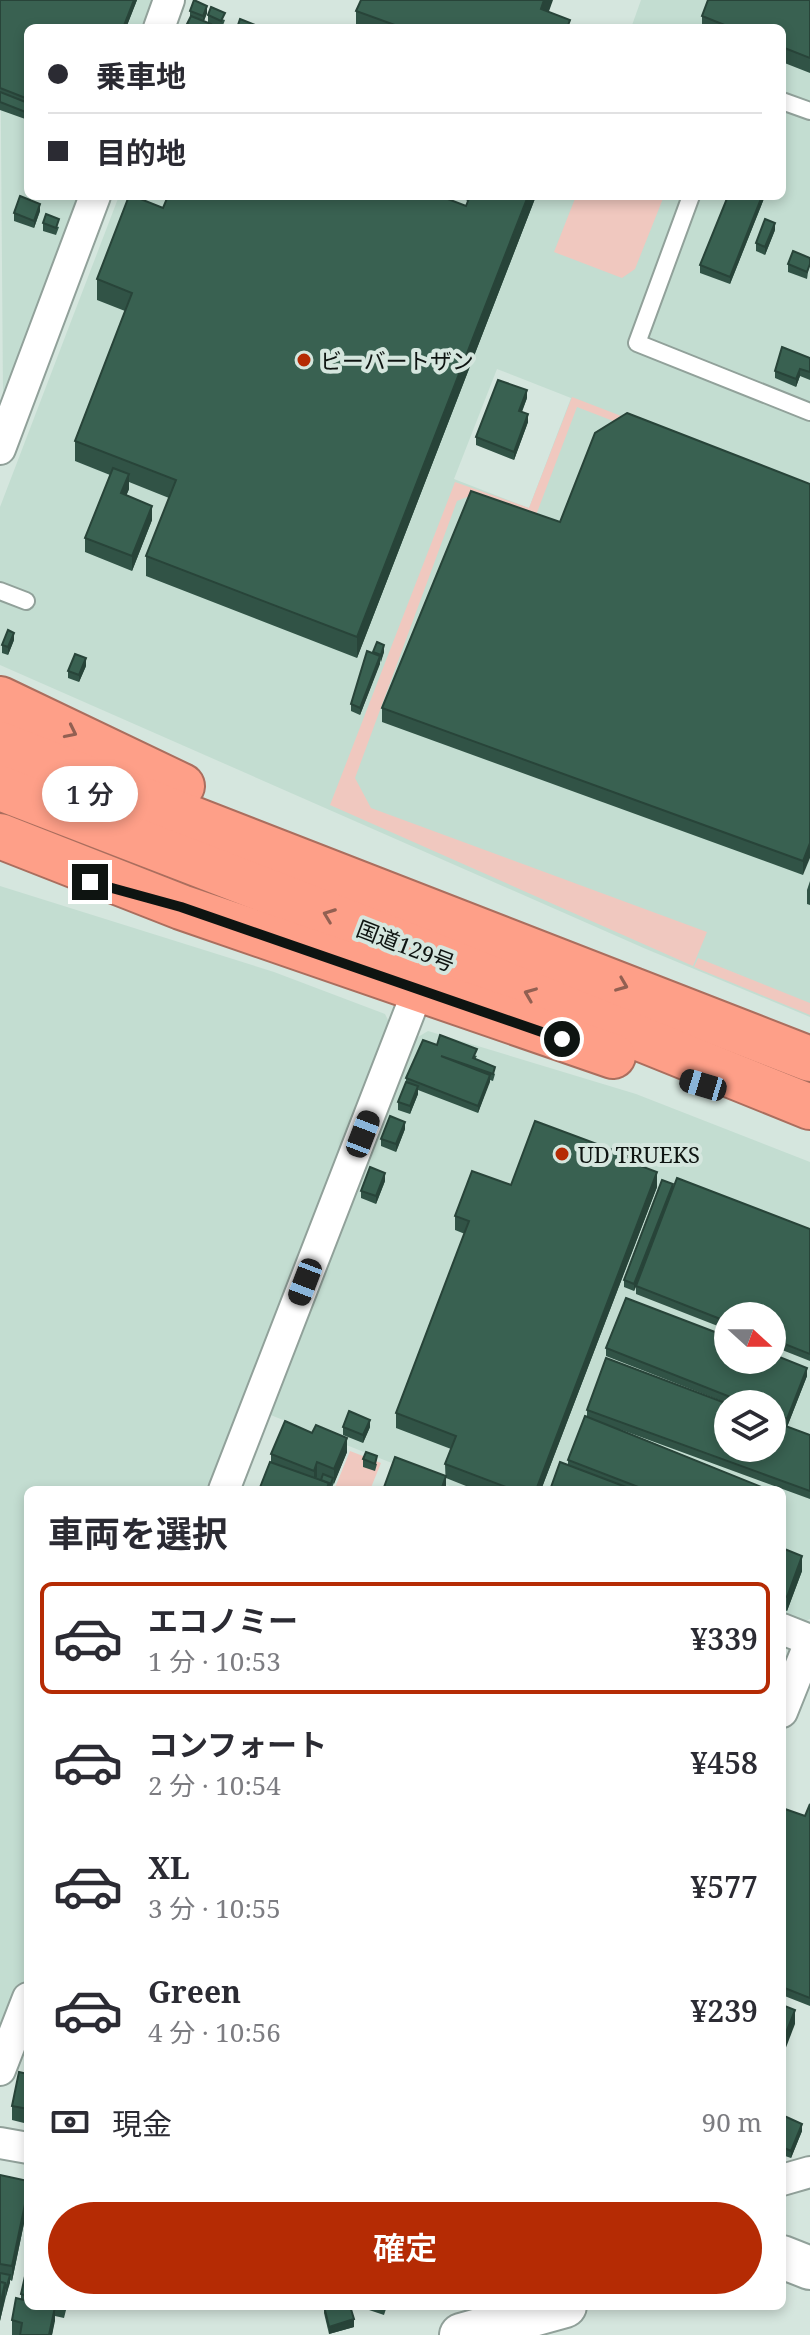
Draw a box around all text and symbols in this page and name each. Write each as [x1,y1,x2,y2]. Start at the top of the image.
text: 乗車地 [96,55,186,96]
text: 目的地 [96,132,186,173]
place label: ビーバートザン [320,345,474,375]
marker: ビーバートザン [295,351,313,369]
one-way arrow [62,722,77,737]
callout: 1 分 [42,766,138,822]
text: 1 分 [66,776,114,812]
route end [72,864,108,900]
one-way arrow [323,908,337,925]
street label: 国道129号 [353,913,459,977]
one-way arrow [614,975,628,992]
one-way arrow [524,987,538,1003]
route start [544,1021,580,1057]
car [677,1067,729,1103]
car [343,1107,383,1161]
place label: UD TRUEKS [578,1139,700,1169]
marker: UD TRUEKS [553,1145,571,1163]
car [285,1255,325,1309]
north arrow [714,1302,786,1374]
map controls [714,1302,786,1462]
button: layers [714,1390,786,1462]
text: 車両を選択 [48,1509,228,1558]
text: エコノミー [148,1600,298,1641]
icon: car [52,1602,124,1674]
text: ¥339 [690,1618,758,1659]
text: 1 分 · 10:53 [148,1643,281,1679]
text: コンフォート [148,1724,327,1765]
icon: car [52,1726,124,1798]
text: ¥458 [690,1742,758,1783]
text: 2 分 · 10:54 [148,1767,281,1803]
text: XL [148,1847,190,1888]
icon: car [52,1850,124,1922]
text: ¥577 [690,1866,758,1907]
text: 3 分 · 10:55 [148,1890,281,1926]
text: Green [148,1971,241,2012]
icon: car [52,1974,124,2046]
text: ¥239 [690,1990,758,2031]
text: 4 分 · 10:56 [148,2014,281,2050]
icon: cash [48,2100,92,2144]
text: 現金 [112,2103,172,2144]
text: 90 m [702,2104,762,2140]
button: 確定 [48,2202,762,2294]

